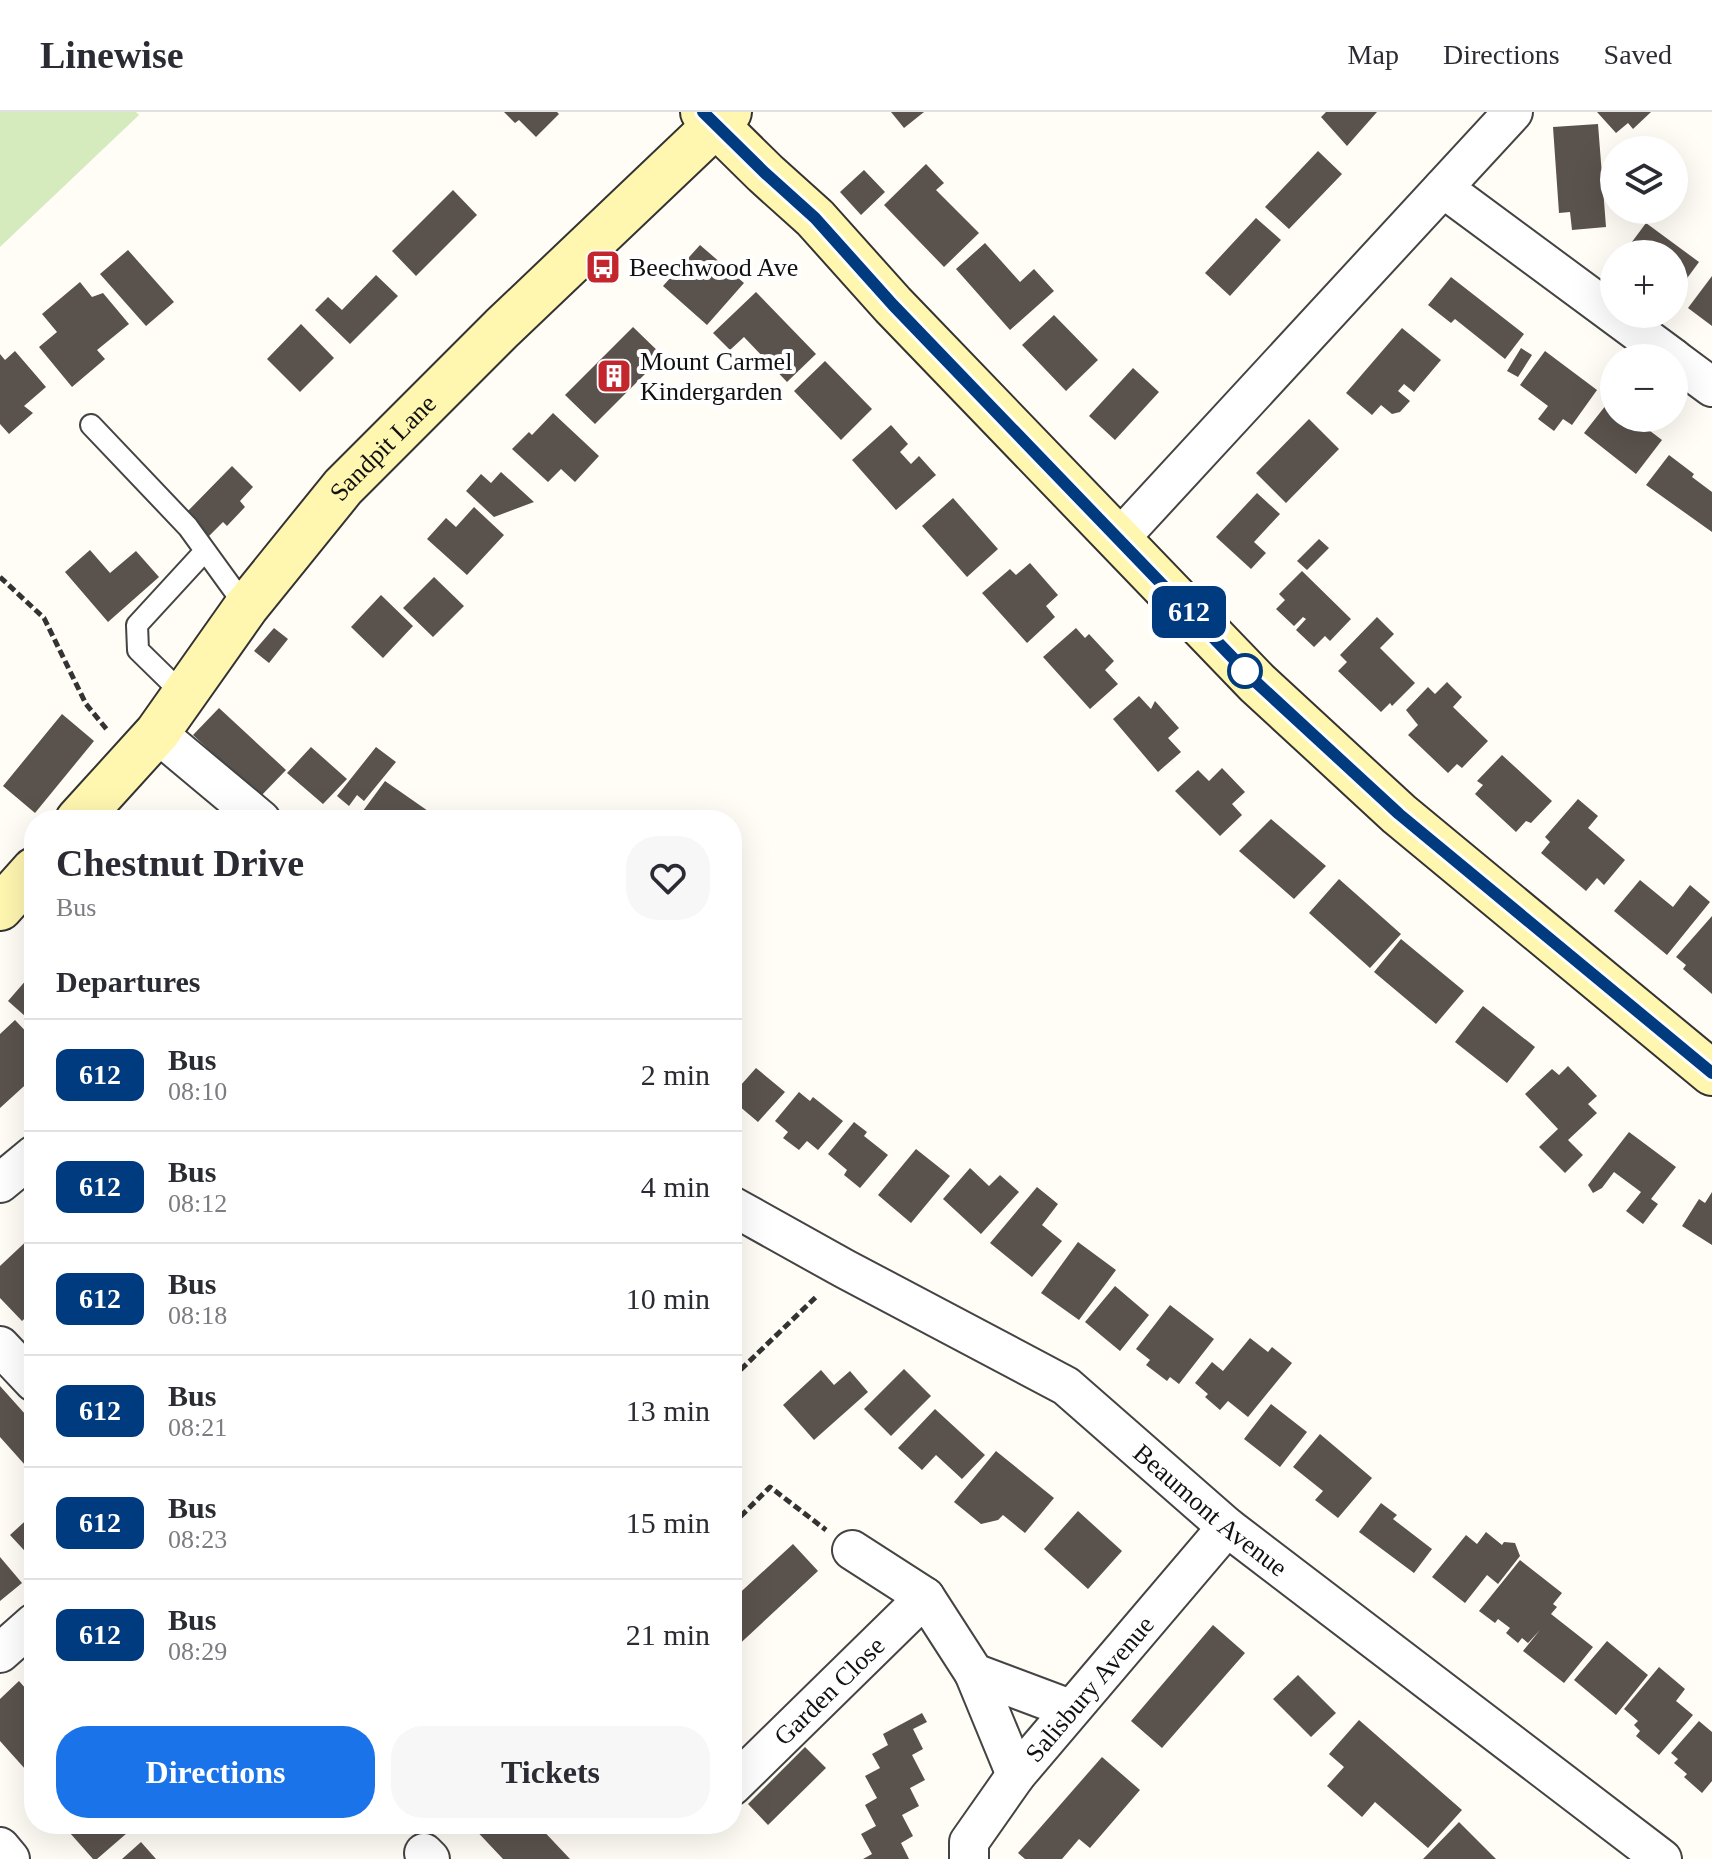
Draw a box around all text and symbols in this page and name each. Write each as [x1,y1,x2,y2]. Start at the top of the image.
text: Linewise [40,34,184,76]
text: Map [1348,39,1399,70]
text: Directions [1443,39,1560,70]
text: Saved [1604,39,1672,70]
map controls [1600,136,1688,432]
button: layers [1600,136,1688,224]
button: + [1600,240,1688,328]
bus stop icon: Beechwood Ave [584,248,622,286]
place label: Beechwood Ave [629,253,798,282]
button: − [1600,344,1688,432]
place label: Mount Carmel Kindergarden [640,347,792,406]
building icon: Mount Carmel Kindergarden [595,357,633,395]
street label: Sandpit Lane [324,389,442,507]
line badge: 612 [1143,586,1235,638]
text: 612 [1168,596,1210,627]
unlabelled marker [1228,654,1262,688]
button: heart [626,836,710,920]
text: Chestnut Drive [56,842,304,884]
text: Bus [56,893,96,922]
text: Departures [56,965,200,998]
text: Bus [168,1043,216,1076]
text: 2 min [641,1058,710,1091]
text: 612 [79,1059,121,1090]
text: 08:10 [168,1077,227,1106]
text: Bus [168,1155,216,1188]
text: 4 min [641,1170,710,1203]
text: 612 [79,1171,121,1202]
text: 08:12 [168,1189,227,1218]
text: Bus [168,1267,216,1300]
text: 10 min [626,1282,710,1315]
text: 612 [79,1283,121,1314]
text: 08:18 [168,1301,227,1330]
text: Bus [168,1379,216,1412]
text: 13 min [626,1394,710,1427]
text: 612 [79,1395,121,1426]
text: 08:21 [168,1413,227,1442]
street label: Beaumont Avenue [1128,1438,1293,1583]
text: Bus [168,1491,216,1524]
text: 15 min [626,1506,710,1539]
text: 612 [79,1507,121,1538]
text: 08:23 [168,1525,227,1554]
text: Bus [168,1603,216,1636]
street label: Salisbury Avenue [1020,1610,1160,1768]
text: 21 min [626,1618,710,1651]
text: 612 [79,1619,121,1650]
street label: Garden Close [769,1631,890,1751]
text: 08:29 [168,1637,227,1666]
button: Directions [56,1726,375,1818]
button: Tickets [391,1726,710,1818]

